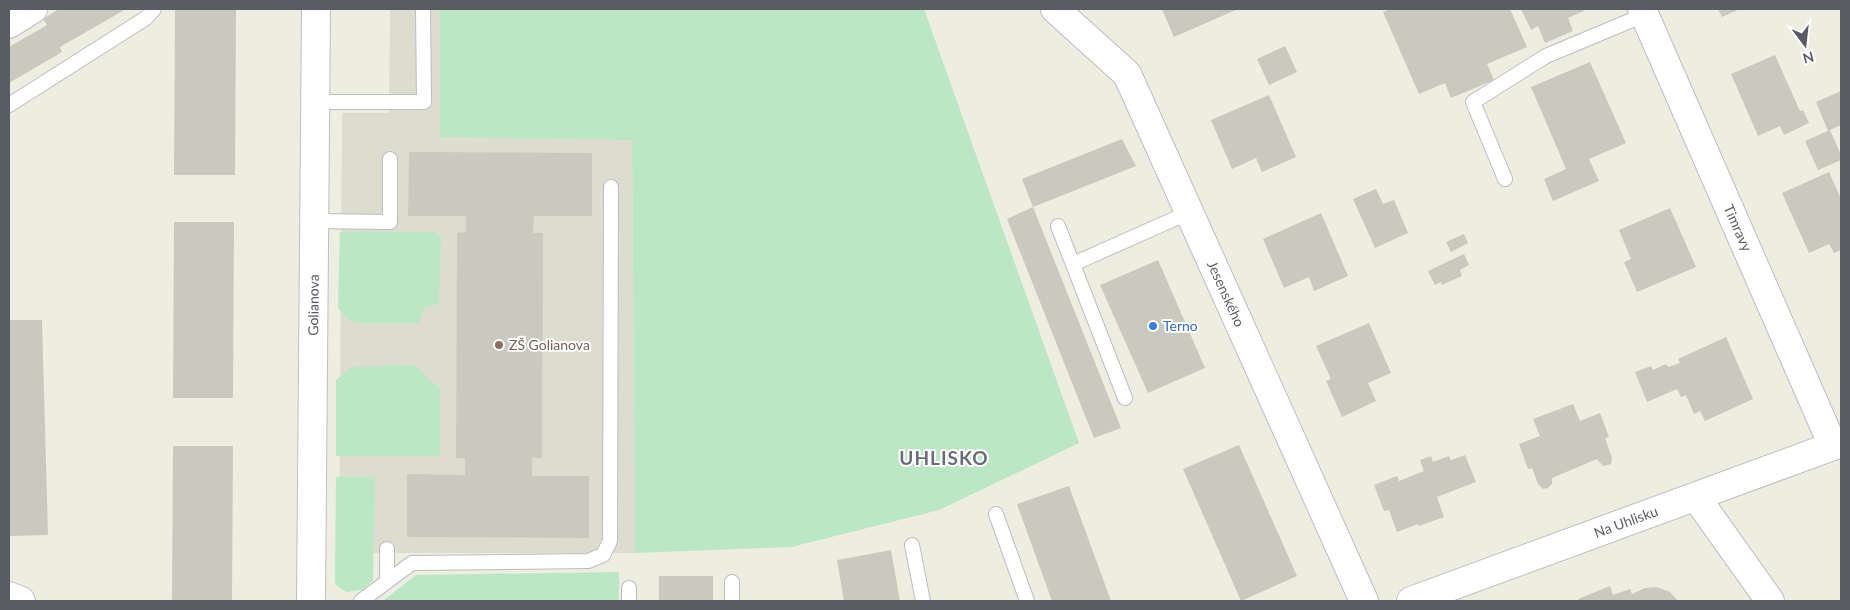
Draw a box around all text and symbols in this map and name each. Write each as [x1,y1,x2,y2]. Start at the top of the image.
north arrow [1780,20,1830,70]
text: N [1801,48,1816,68]
street label: Timravy [1720,202,1756,255]
street label: Jesenského [1204,258,1248,329]
street label: Golianova [304,274,322,336]
place label: Terno [1163,317,1198,334]
marker: Terno [1147,320,1159,332]
place label: ZŠ Golianova [509,336,590,353]
marker: ZŠ Golianova [493,339,505,351]
district label: UHLISKO [899,446,989,469]
street label: Na Uhlisku [1592,502,1660,541]

